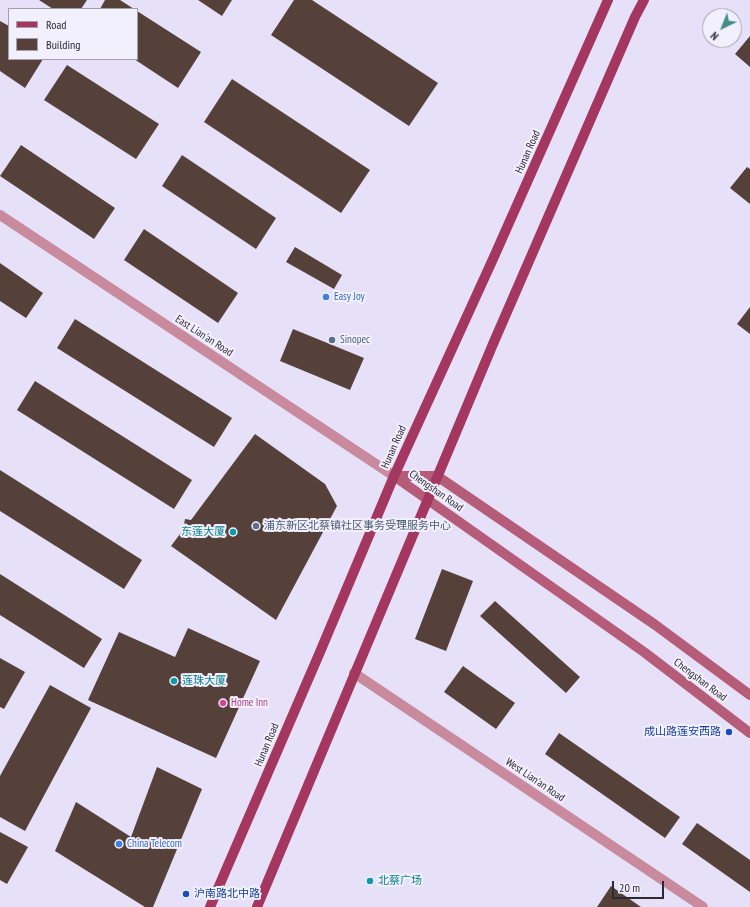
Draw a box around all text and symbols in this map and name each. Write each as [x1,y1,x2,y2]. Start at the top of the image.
legend [8,8,138,60]
north arrow [702,8,742,48]
text: Road [46,17,66,32]
text: N [708,29,721,43]
text: Building [46,37,81,52]
street label: Hunan Road [513,128,543,176]
place label: Easy Joy [334,290,365,304]
marker: Easy Joy [321,292,331,302]
street label: East Lian'an Road [173,312,235,360]
place label: Sinopec [340,333,370,347]
marker: Sinopec [327,335,337,345]
street label: Hunan Road [379,423,409,471]
street label: Chengshan Road [406,468,466,514]
place label: 浦东新区北蔡镇社区事务受理服务中心 [264,519,451,533]
marker: 浦东新区北蔡镇社区事务受理服务中心 [251,521,261,531]
place label: 东莲大厦 [181,525,225,539]
marker: 东莲大厦 [228,527,238,537]
street label: Chengshan Road [671,656,729,704]
place label: 莲珠大厦 [182,674,226,688]
marker: 莲珠大厦 [169,676,179,686]
place label: Home Inn [231,696,268,710]
marker: Home Inn [218,698,228,708]
street label: Hunan Road [252,721,282,769]
place label: 成山路莲安西路 [644,725,721,739]
marker: 成山路莲安西路 [724,727,734,737]
street label: West Lian'an Road [503,755,567,805]
place label: China Telecom [127,837,182,851]
marker: China Telecom [114,839,124,849]
scale bar [614,873,666,899]
place label: 北蔡广场 [378,874,422,888]
marker: 北蔡广场 [365,876,375,886]
text: 20 m [619,880,640,895]
place label: 沪南路北中路 [194,887,260,901]
marker: 沪南路北中路 [181,889,191,899]

